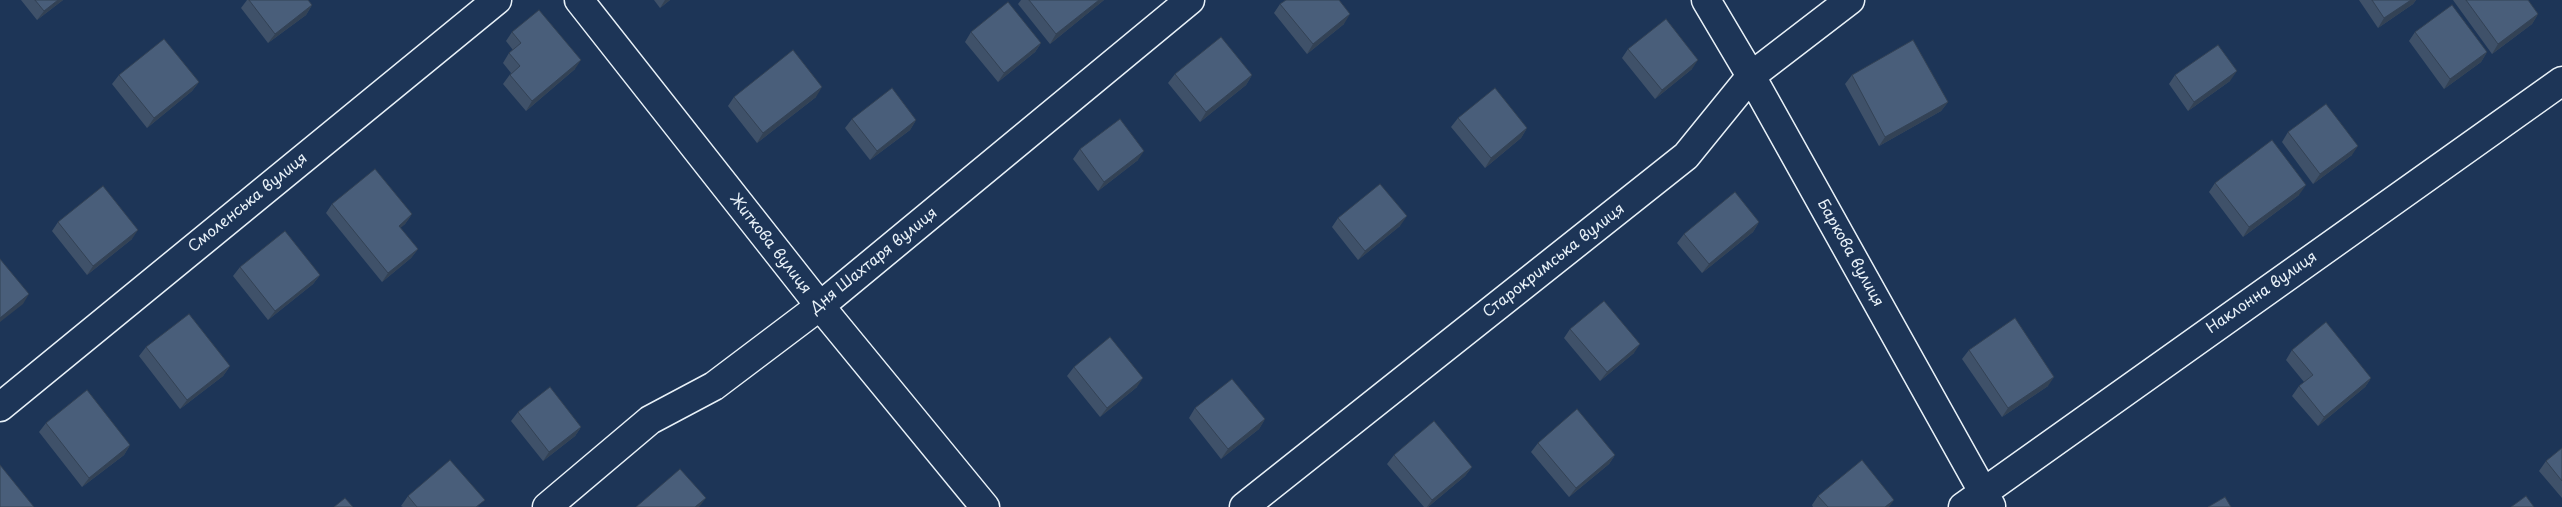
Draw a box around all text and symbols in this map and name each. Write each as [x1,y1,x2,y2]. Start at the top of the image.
street label: Смоленська вулиця [185,149,311,257]
street label: Житкова вулиця [725,190,815,298]
street label: Баркова вулиця [1813,196,1887,310]
street label: Старокримська вулиця [1480,200,1628,322]
street label: Дня Шахтаря вулиця [807,204,941,318]
street label: Наклонна вулиця [2203,248,2321,338]

